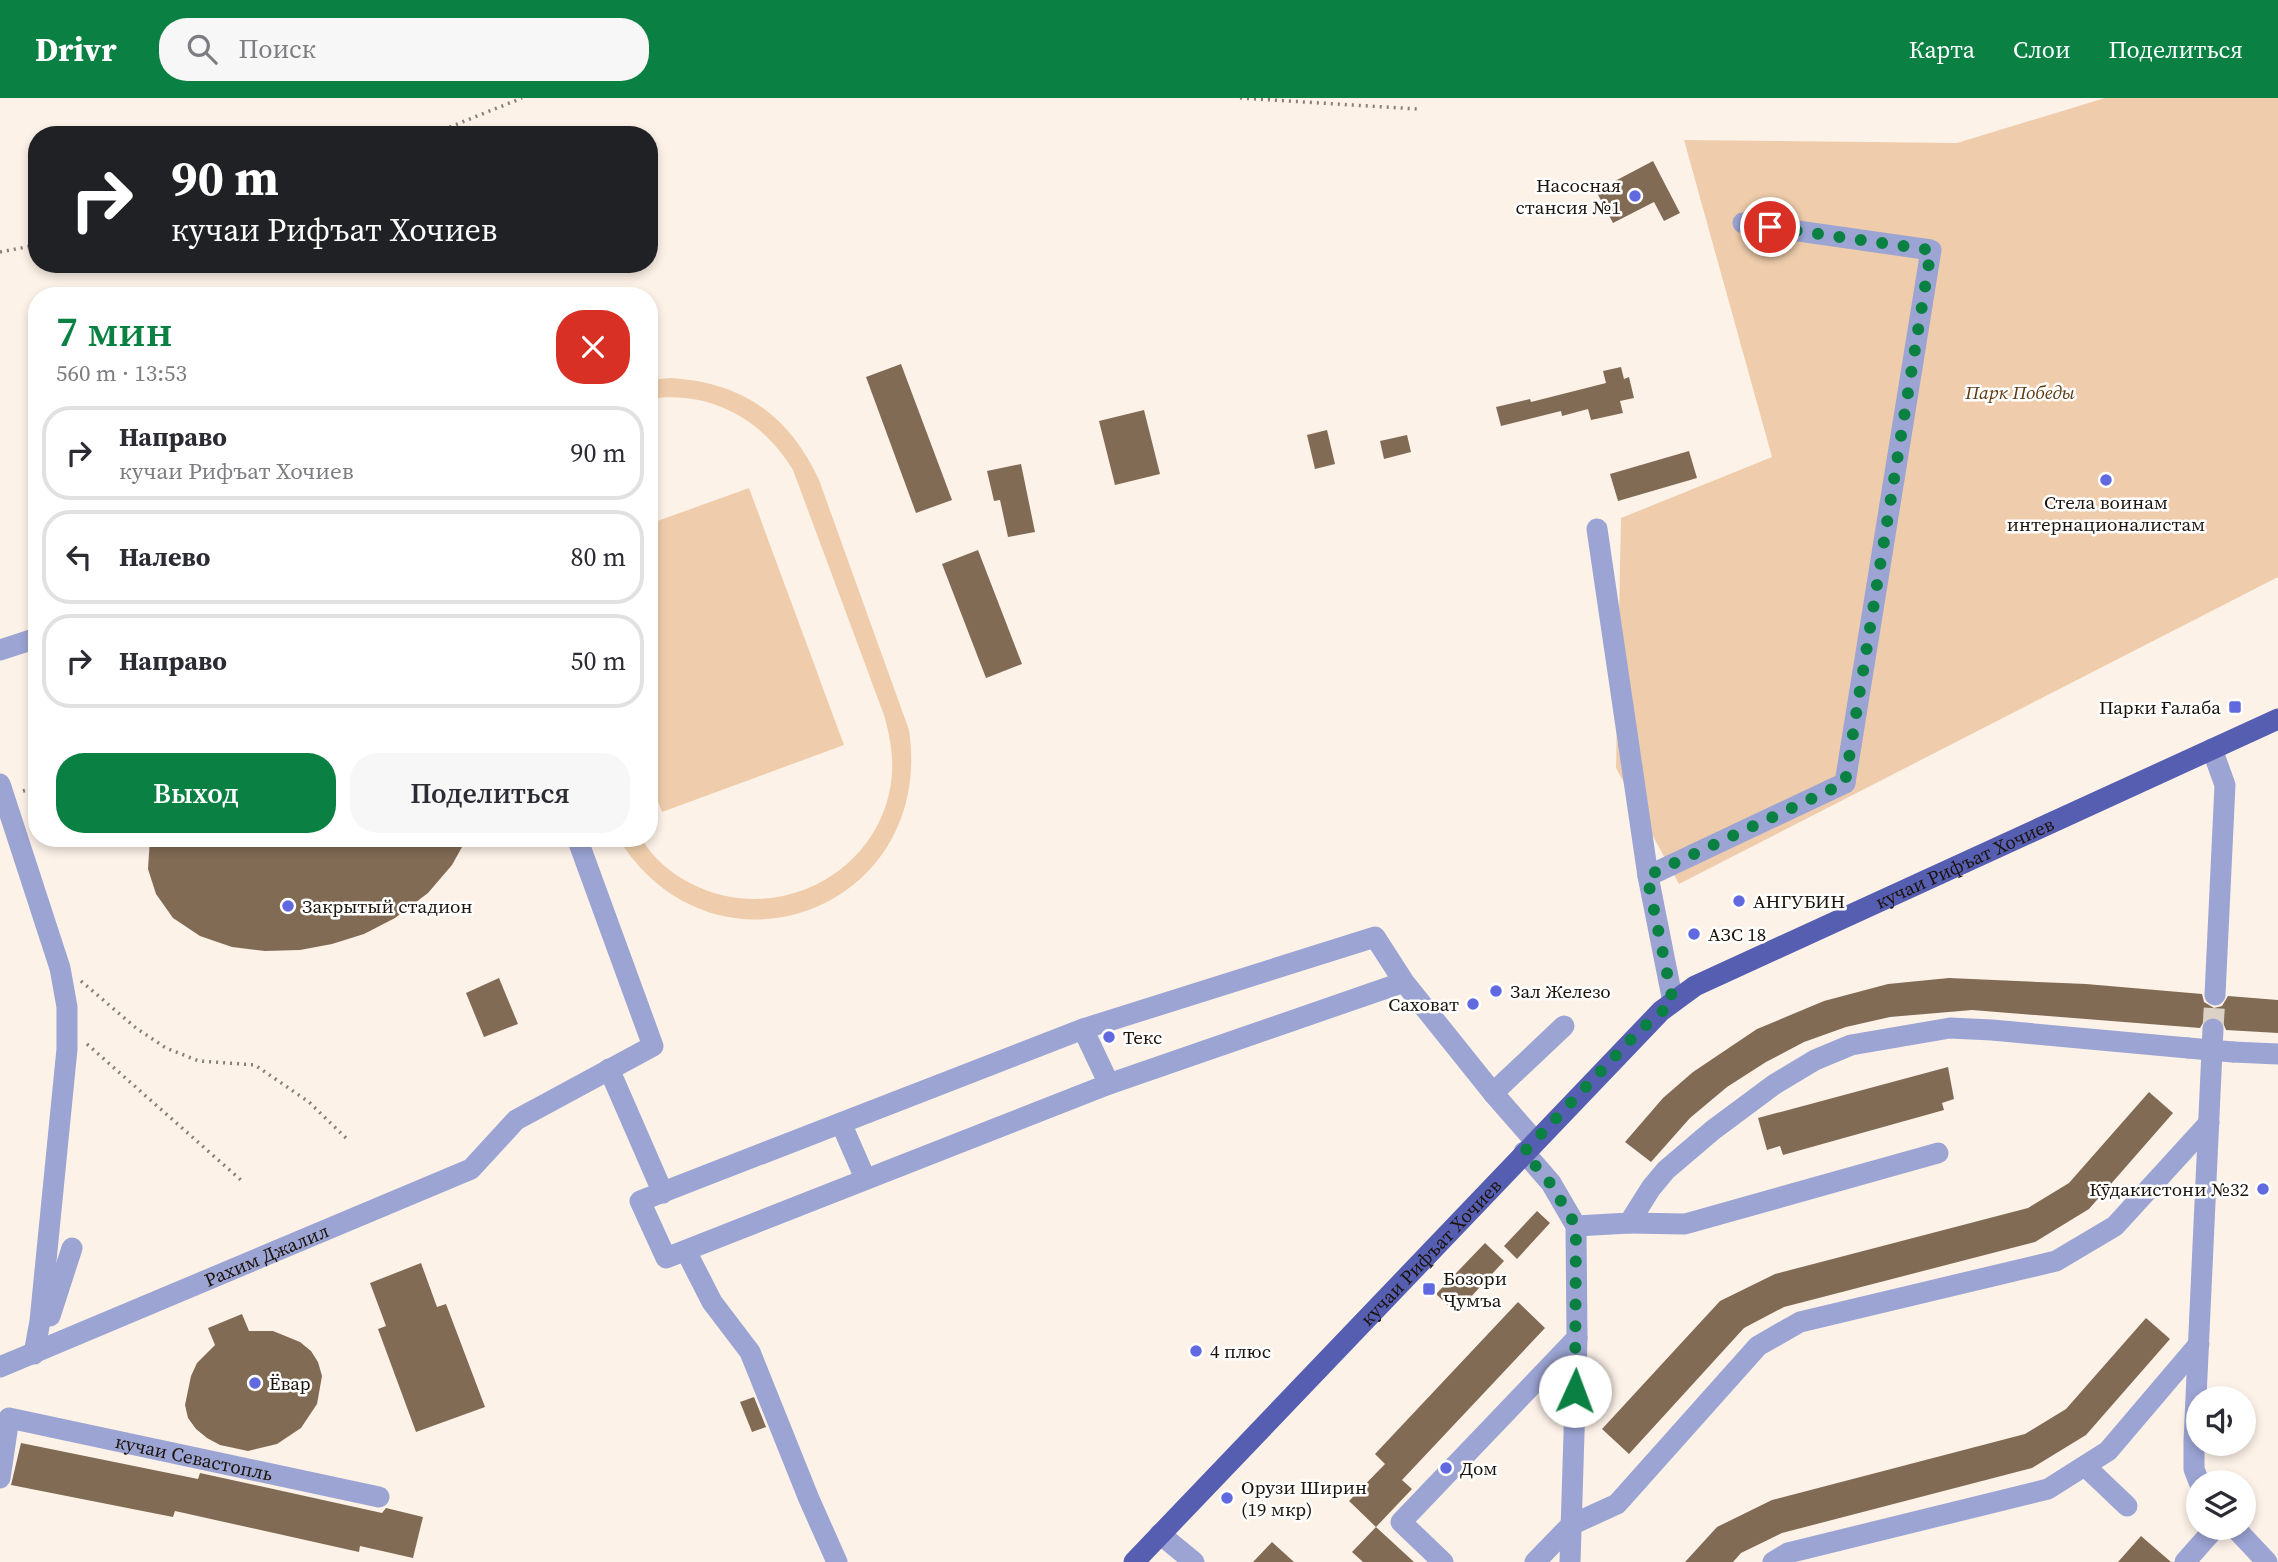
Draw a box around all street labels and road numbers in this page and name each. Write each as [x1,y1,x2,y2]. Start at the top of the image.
street label: кучаи Рифъат Хочиев [1871,810,2058,915]
street label: кучаи Рифъат Хочиев [1354,1173,1507,1331]
street label: Рахим Джалил [200,1217,333,1293]
street label: кучаи Севастопль [113,1428,276,1487]

